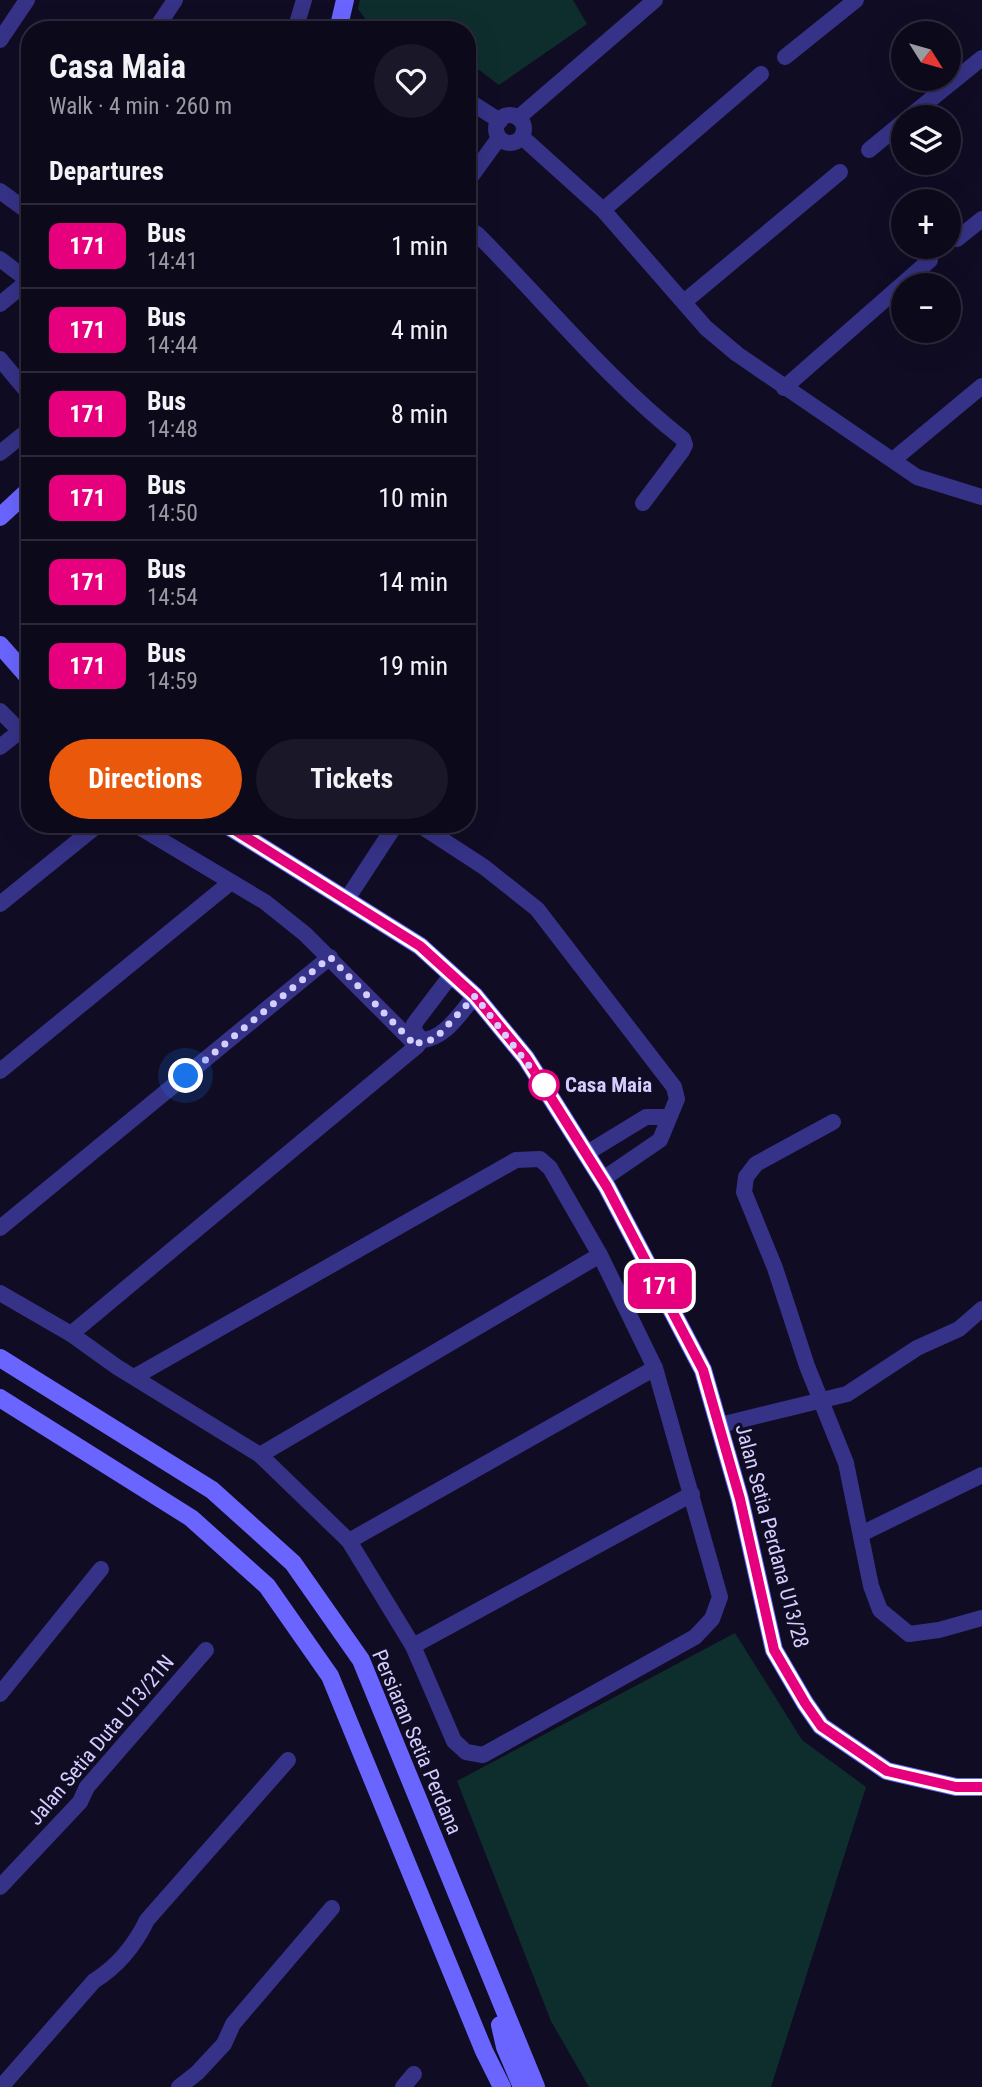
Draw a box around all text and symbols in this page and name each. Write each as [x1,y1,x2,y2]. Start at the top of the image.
north arrow [891,21,961,91]
map controls [891,21,961,343]
button: heart [374,44,448,118]
text: Casa Maia [49,47,186,86]
text: Walk · 4 min · 260 m [49,93,232,120]
button: layers [891,105,961,175]
text: Departures [49,156,164,186]
button: + [891,189,961,259]
text: Bus [147,218,186,248]
text: 1 min [391,231,448,261]
text: 171 [69,232,106,260]
text: 14:41 [147,248,198,275]
button: − [891,273,961,343]
text: Bus [147,302,186,332]
text: 4 min [391,315,448,345]
text: 171 [69,316,106,344]
text: 14:44 [147,332,198,359]
text: Bus [147,386,186,416]
text: 8 min [391,399,448,429]
text: 171 [69,400,106,428]
text: 14:48 [147,416,198,443]
text: Bus [147,470,186,500]
text: 10 min [378,483,448,513]
text: 171 [69,484,106,512]
text: 14:50 [147,500,198,527]
text: Bus [147,554,186,584]
text: 14 min [378,567,448,597]
text: 171 [69,568,106,596]
text: 14:54 [147,584,198,611]
text: Bus [147,638,186,668]
text: 19 min [378,651,448,681]
text: 171 [69,652,106,680]
text: 14:59 [147,668,198,695]
button: Directions [49,739,242,819]
button: Tickets [256,739,448,819]
your location [168,1058,203,1093]
marker: Casa Maia [529,1070,559,1100]
place label: Casa Maia [565,1073,652,1097]
line badge: 171 [620,1263,700,1309]
text: 171 [642,1272,678,1300]
street label: Jalan Setia Perdana U13/28 [731,1421,813,1651]
street label: Persiaran Setia Perdana [367,1646,467,1838]
street label: Jalan Setia Duta U13/21N [23,1650,179,1830]

